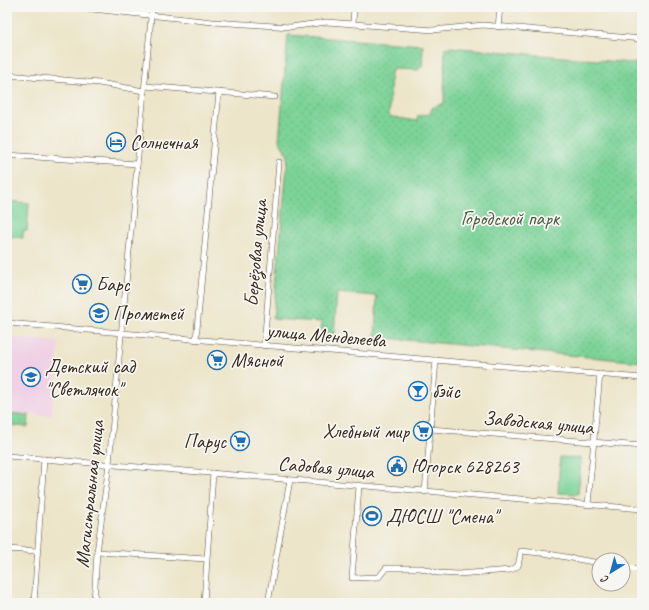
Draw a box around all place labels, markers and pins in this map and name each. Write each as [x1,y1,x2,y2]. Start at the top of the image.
place label: Солнечная [130,130,198,155]
hotel icon: Солнечная [105,131,127,153]
place label: Барс [96,272,130,297]
supermarket icon: Барс [71,273,93,295]
place label: Прометей [113,301,186,326]
school or university icon: Прометей [88,302,110,324]
place label: Мясной [231,348,285,373]
supermarket icon: Мясной [206,349,228,371]
place label: Детский сад "Светлячок" [45,354,136,402]
school or university icon: Детский сад "Светлячок" [20,366,42,388]
place label: бэйс [432,379,461,404]
bar icon: бэйс [407,380,429,402]
place label: Хлебный мир [323,419,410,444]
supermarket icon: Хлебный мир [412,420,434,442]
place label: Парус [184,429,227,454]
supermarket icon: Парус [229,430,251,452]
place label: Югорск 628263 [411,454,521,479]
public building icon: Югорск 628263 [386,455,408,477]
place label: ДЮСШ "Смена" [386,504,502,529]
sports icon: ДЮСШ "Смена" [361,505,383,527]

